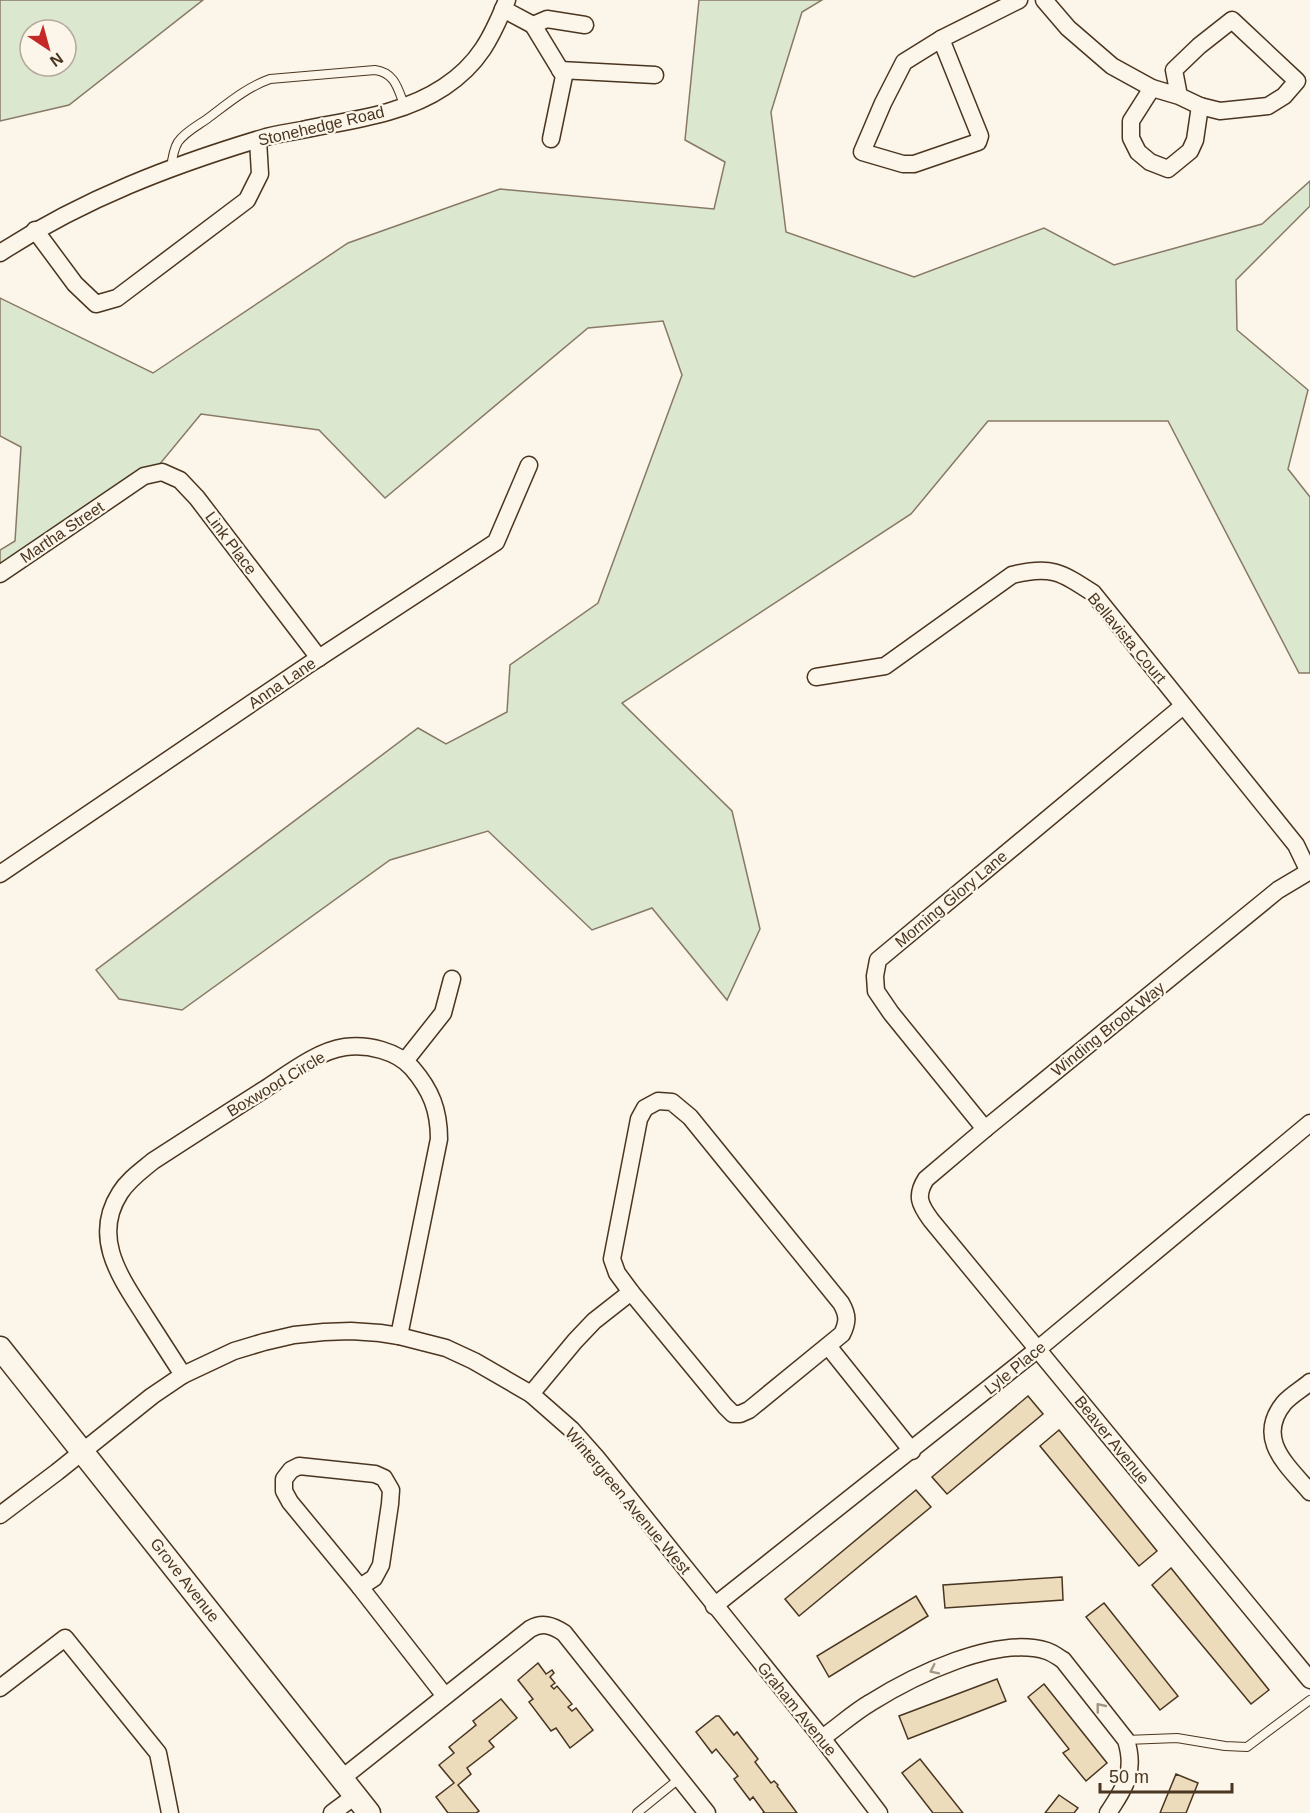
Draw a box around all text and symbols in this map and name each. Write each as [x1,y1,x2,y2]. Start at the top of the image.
north arrow [18,18,78,78]
text: N [47,49,66,70]
street label: Stonehedge Road [256,103,386,149]
street label: Martha Street [17,498,107,566]
street label: Link Place [202,508,260,578]
street label: Bellavista Court [1084,590,1170,687]
street label: Anna Lane [245,654,319,712]
street label: Morning Glory Lane [892,847,1010,951]
street label: Winding Brook Way [1048,978,1168,1080]
street label: Boxwood Circle [224,1048,328,1120]
street label: Lyle Place [981,1338,1049,1398]
street label: Beaver Avenue [1071,1393,1153,1487]
street label: Wintergreen Avenue West [562,1425,694,1578]
street label: Grove Avenue [147,1535,223,1625]
street label: Graham Avenue [754,1659,840,1759]
one-way arrow [929,1663,940,1674]
one-way arrow [1096,1703,1107,1714]
scale bar [1100,1756,1232,1794]
text: 50 m [1109,1767,1149,1787]

